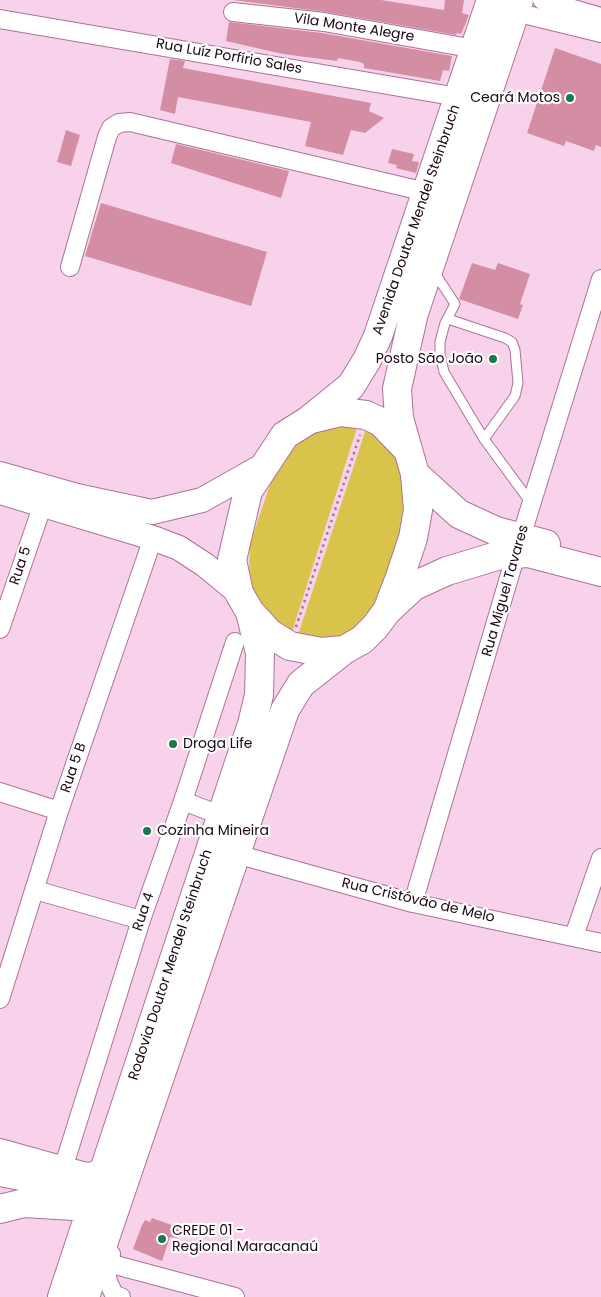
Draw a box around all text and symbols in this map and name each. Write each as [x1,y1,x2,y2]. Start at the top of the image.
street label: Vila Monte Alegre [292,10,416,46]
street label: Rua Luíz Porfírio Sales [155,36,303,78]
place label: Ceará Motos [470,90,560,106]
marker: Ceará Motos [564,92,576,104]
street label: Avenida Doutor Mendel Steinbruch [370,103,464,337]
place label: Posto São João [376,351,483,367]
marker: Posto São João [487,353,499,365]
street label: Rua Miguel Tavares [479,523,533,659]
street label: Rua 5 [7,545,35,587]
place label: Droga Life [183,736,253,752]
marker: Droga Life [167,738,179,750]
street label: Rua 5 B [58,741,90,795]
place label: Cozinha Mineira [157,823,269,839]
marker: Cozinha Mineira [141,825,153,837]
street label: Rodovia Doutor Mendel Steinbruch [126,847,216,1083]
street label: Rua Cristóvão de Melo [340,875,496,927]
street label: Rua 4 [130,891,158,933]
place label: CREDE 01 - Regional Maracanaú [172,1223,318,1256]
marker: CREDE 01 - Regional Maracanaú [156,1233,168,1245]

